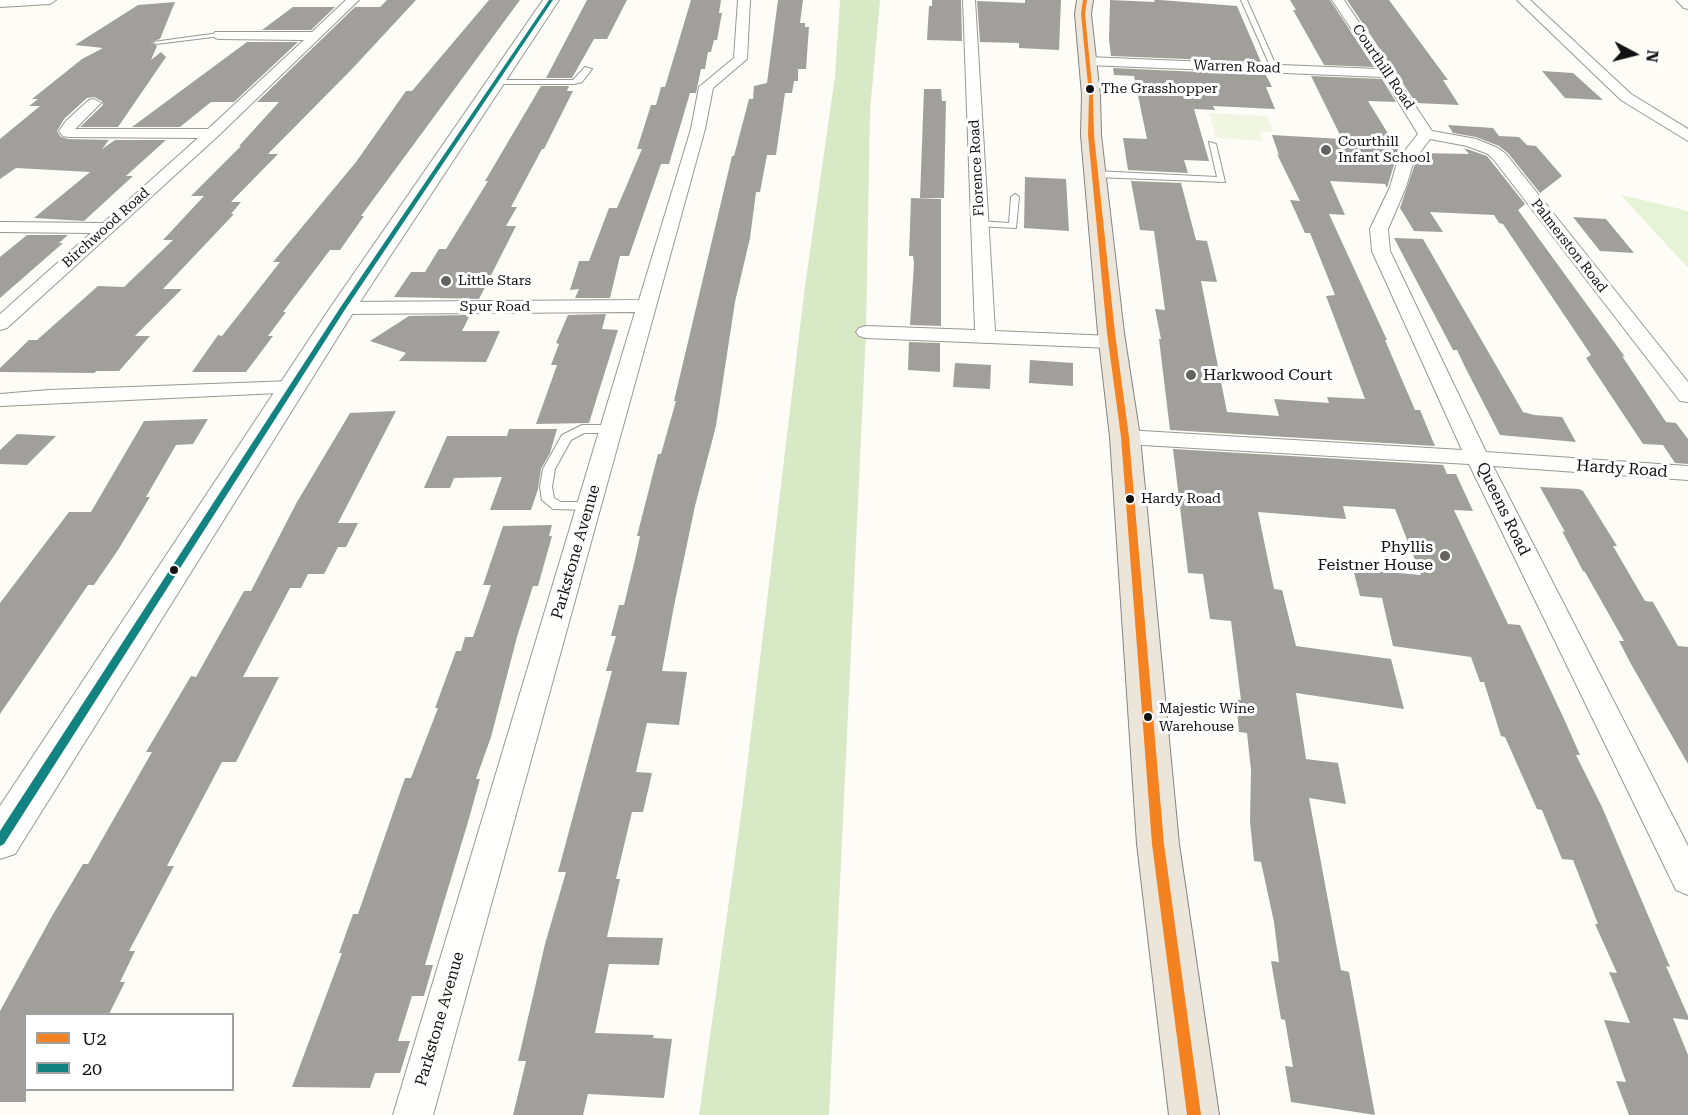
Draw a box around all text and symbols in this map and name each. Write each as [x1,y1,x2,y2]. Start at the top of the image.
street label: Courthill Road [1348,21,1418,113]
north arrow [1604,24,1664,84]
text: N [1642,49,1663,64]
street label: Warren Road [1193,57,1281,77]
place label: The Grasshopper [1101,81,1217,97]
marker: The Grasshopper [1084,83,1096,95]
street label: Florence Road [966,119,988,217]
place label: Courthill Infant School [1338,134,1430,166]
marker: Courthill Infant School [1319,143,1333,157]
street label: Birchwood Road [59,184,153,272]
street label: Palmerston Road [1527,196,1611,296]
place label: Little Stars [458,273,531,289]
marker: Little Stars [439,274,453,288]
street label: Spur Road [460,299,530,315]
place label: Harkwood Court [1203,365,1332,385]
marker: Harkwood Court [1184,368,1198,382]
street label: Hardy Road [1576,456,1668,482]
street label: Queens Road [1472,459,1534,559]
street label: Parkstone Avenue [548,483,604,621]
place label: Hardy Road [1141,491,1221,507]
marker: Hardy Road [1124,493,1136,505]
place label: Phyllis Feistner House [1318,537,1433,575]
marker: Phyllis Feistner House [1438,549,1452,563]
unlabelled marker [168,564,180,576]
place label: Majestic Wine Warehouse [1159,701,1255,734]
marker: Majestic Wine Warehouse [1142,711,1154,723]
street label: Parkstone Avenue [412,950,468,1088]
legend [24,1013,234,1091]
text: U2 [82,1028,107,1049]
text: 20 [82,1058,102,1079]

